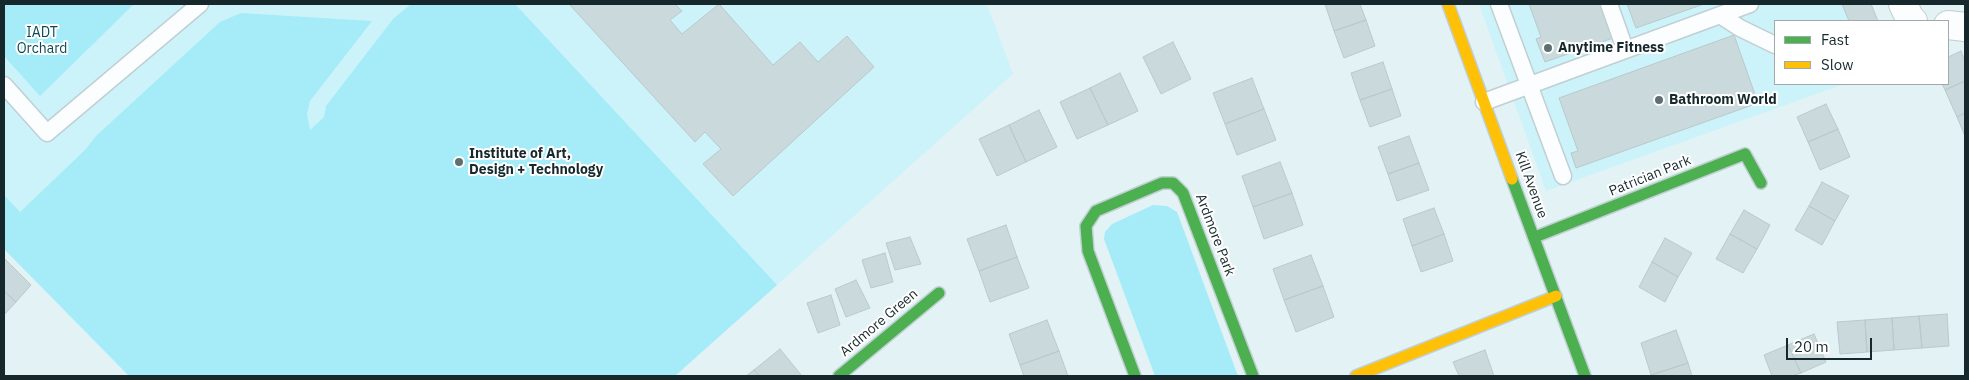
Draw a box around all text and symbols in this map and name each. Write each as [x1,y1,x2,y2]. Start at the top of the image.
legend [1774,20,1949,85]
park label: IADT Orchard [17,25,67,58]
text: Fast [1821,30,1849,49]
place label: Anytime Fitness [1558,40,1664,56]
marker: Anytime Fitness [1542,42,1554,54]
text: Slow [1821,55,1854,74]
place label: Bathroom World [1669,92,1777,108]
marker: Bathroom World [1653,94,1665,106]
place label: Institute of Art, Design + Technology [469,146,603,178]
street label: Kill Avenue [1511,149,1551,221]
street label: Patrician Park [1607,152,1693,200]
marker: Institute of Art, Design + Technology [453,156,465,168]
street label: Ardmore Park [1192,192,1238,278]
street label: Ardmore Green [837,286,921,360]
scale bar [1789,328,1875,360]
text: 20 m [1794,337,1829,356]

